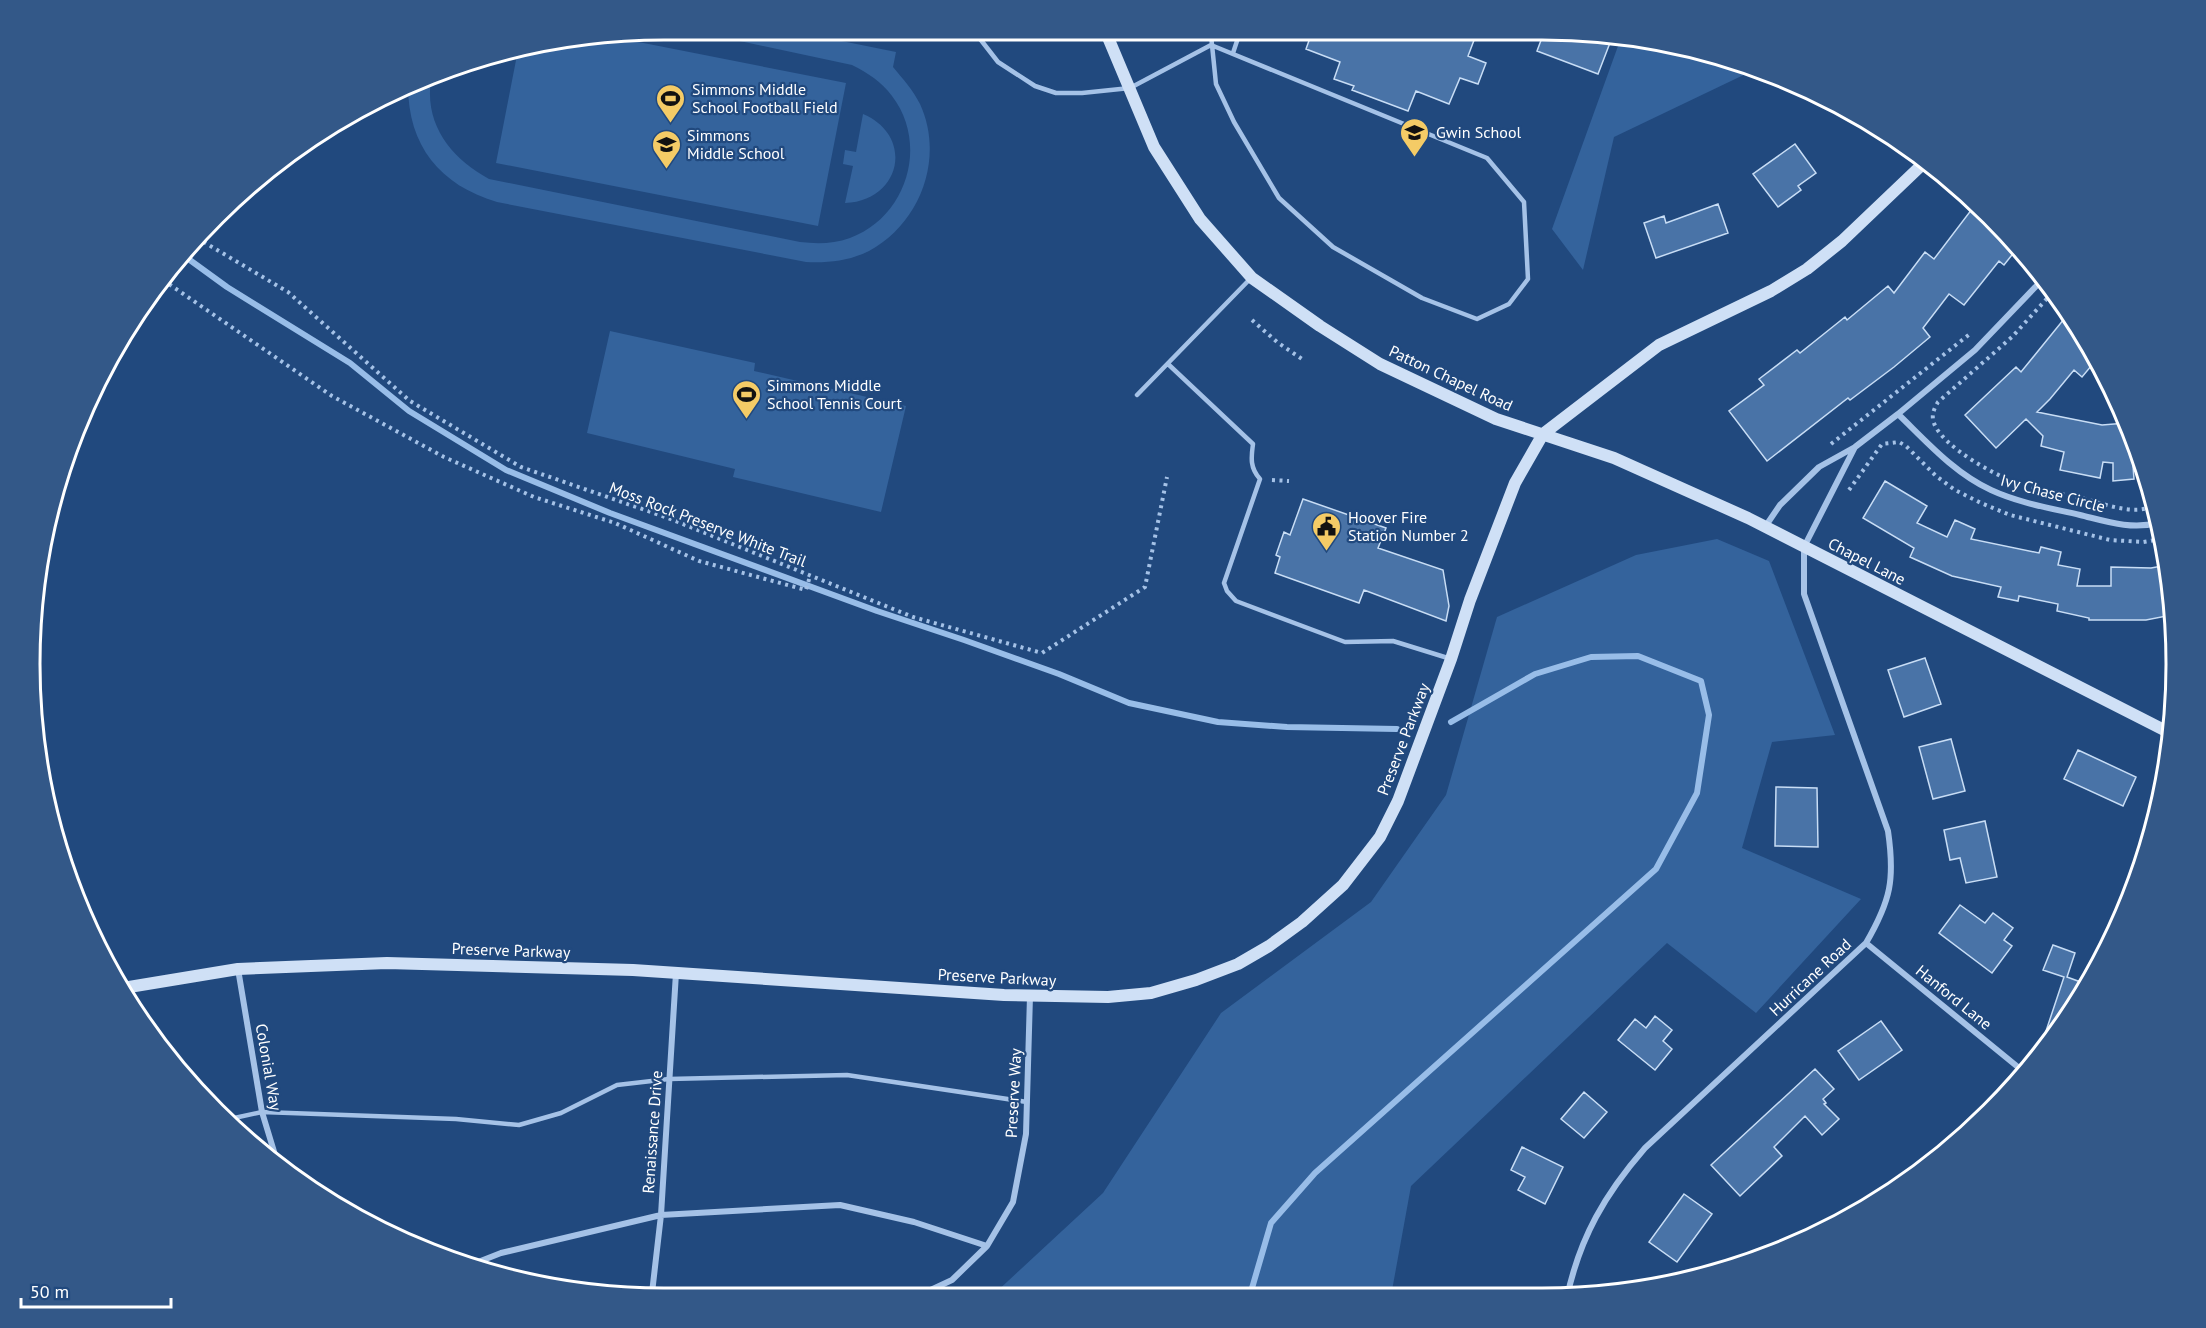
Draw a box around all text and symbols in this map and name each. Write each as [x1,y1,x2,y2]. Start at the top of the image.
place label: Simmons Middle School Football Field [692,79,838,117]
sports icon: Simmons Middle School Football Field [655,82,687,124]
school or university icon: Gwin School [1399,116,1431,158]
place label: Gwin School [1436,122,1521,142]
place label: Simmons Middle School [687,125,785,163]
school or university icon: Simmons Middle School [650,128,682,170]
street label: Patton Chapel Road [1386,341,1516,415]
place label: Simmons Middle School Tennis Court [767,375,903,413]
sports icon: Simmons Middle School Tennis Court [730,378,762,420]
street label: Ivy Chase Circle [1999,469,2107,517]
street label: Moss Rock Preserve White Trail [606,477,810,571]
place label: Hoover Fire Station Number 2 [1348,507,1469,545]
public building icon: Hoover Fire Station Number 2 [1311,510,1343,552]
street label: Chapel Lane [1825,533,1909,589]
street label: Preserve Parkway [1372,679,1434,798]
street label: Hurricane Road [1765,934,1855,1020]
street label: Preserve Parkway [451,938,571,962]
street label: Hanford Lane [1912,960,1996,1034]
street label: Preserve Parkway [937,964,1057,990]
street label: Colonial Way [252,1022,287,1113]
street label: Preserve Way [1001,1047,1025,1138]
street label: Renaissance Drive [638,1070,666,1194]
scale bar [21,1271,171,1309]
text: 50 m [30,1280,69,1303]

